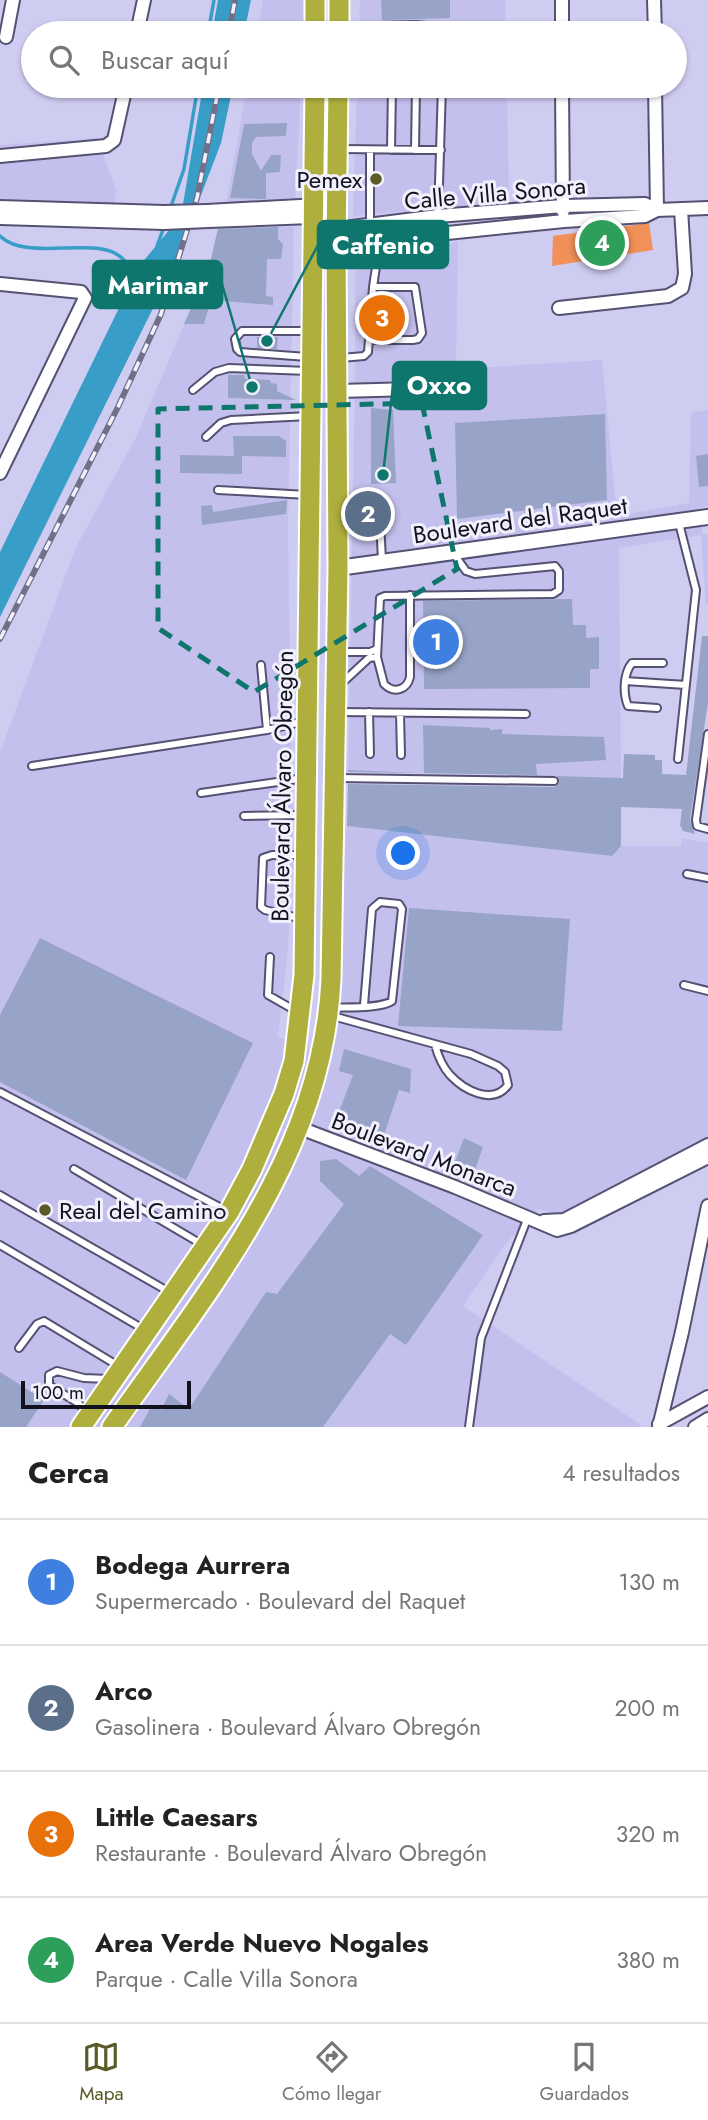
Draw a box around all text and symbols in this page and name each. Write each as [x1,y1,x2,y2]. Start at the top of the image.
search box [21,21,687,98]
icon: search [45,41,83,79]
text: Buscar aquí [101,41,229,79]
place label: Pemex [296,162,363,197]
street label: Calle Villa Sonora [403,168,587,218]
marker: Pemex [368,171,384,187]
pin: 4 [579,217,625,269]
callout: Caffenio [318,221,448,268]
text: Caffenio [332,226,434,264]
callout: Marimar [93,261,222,308]
text: Marimar [107,266,209,304]
pin: 3 [359,292,405,344]
callout: Oxxo [393,362,486,409]
text: Oxxo [407,366,471,404]
pin: 2 [345,488,391,540]
street label: Boulevard del Raquet [411,488,630,552]
pin: 1 [413,616,459,668]
street label: Boulevard Álvaro Obregón [262,650,302,922]
your location [386,836,420,870]
street label: Boulevard Monarca [327,1103,521,1205]
place label: Real del Camino [59,1193,226,1228]
marker: Real del Camino [37,1202,53,1218]
scale bar [21,1378,191,1410]
text: 100 m [32,1379,84,1406]
text: Cerca [28,1451,109,1494]
text: 4 resultados [562,1456,680,1490]
text: Bodega Aurrera [95,1546,290,1584]
text: 1 [45,1565,57,1599]
text: 130 m [618,1565,680,1599]
text: Supermercado · Boulevard del Raquet [95,1584,465,1618]
text: Arco [95,1672,153,1710]
text: 2 [43,1691,59,1725]
text: 200 m [614,1691,680,1725]
text: Gasolinera · Boulevard Álvaro Obregón [95,1710,481,1744]
text: Little Caesars [95,1798,258,1836]
text: 3 [44,1817,58,1851]
text: 320 m [616,1817,680,1851]
text: Restaurante · Boulevard Álvaro Obregón [95,1836,487,1870]
text: Area Verde Nuevo Nogales [95,1924,429,1962]
text: 4 [43,1943,59,1977]
text: 380 m [616,1943,680,1977]
text: Parque · Calle Villa Sonora [95,1962,358,1996]
tab: Mapa [79,2038,124,2107]
tab: Cómo llegar [282,2038,381,2107]
tab: Guardados [540,2038,629,2107]

